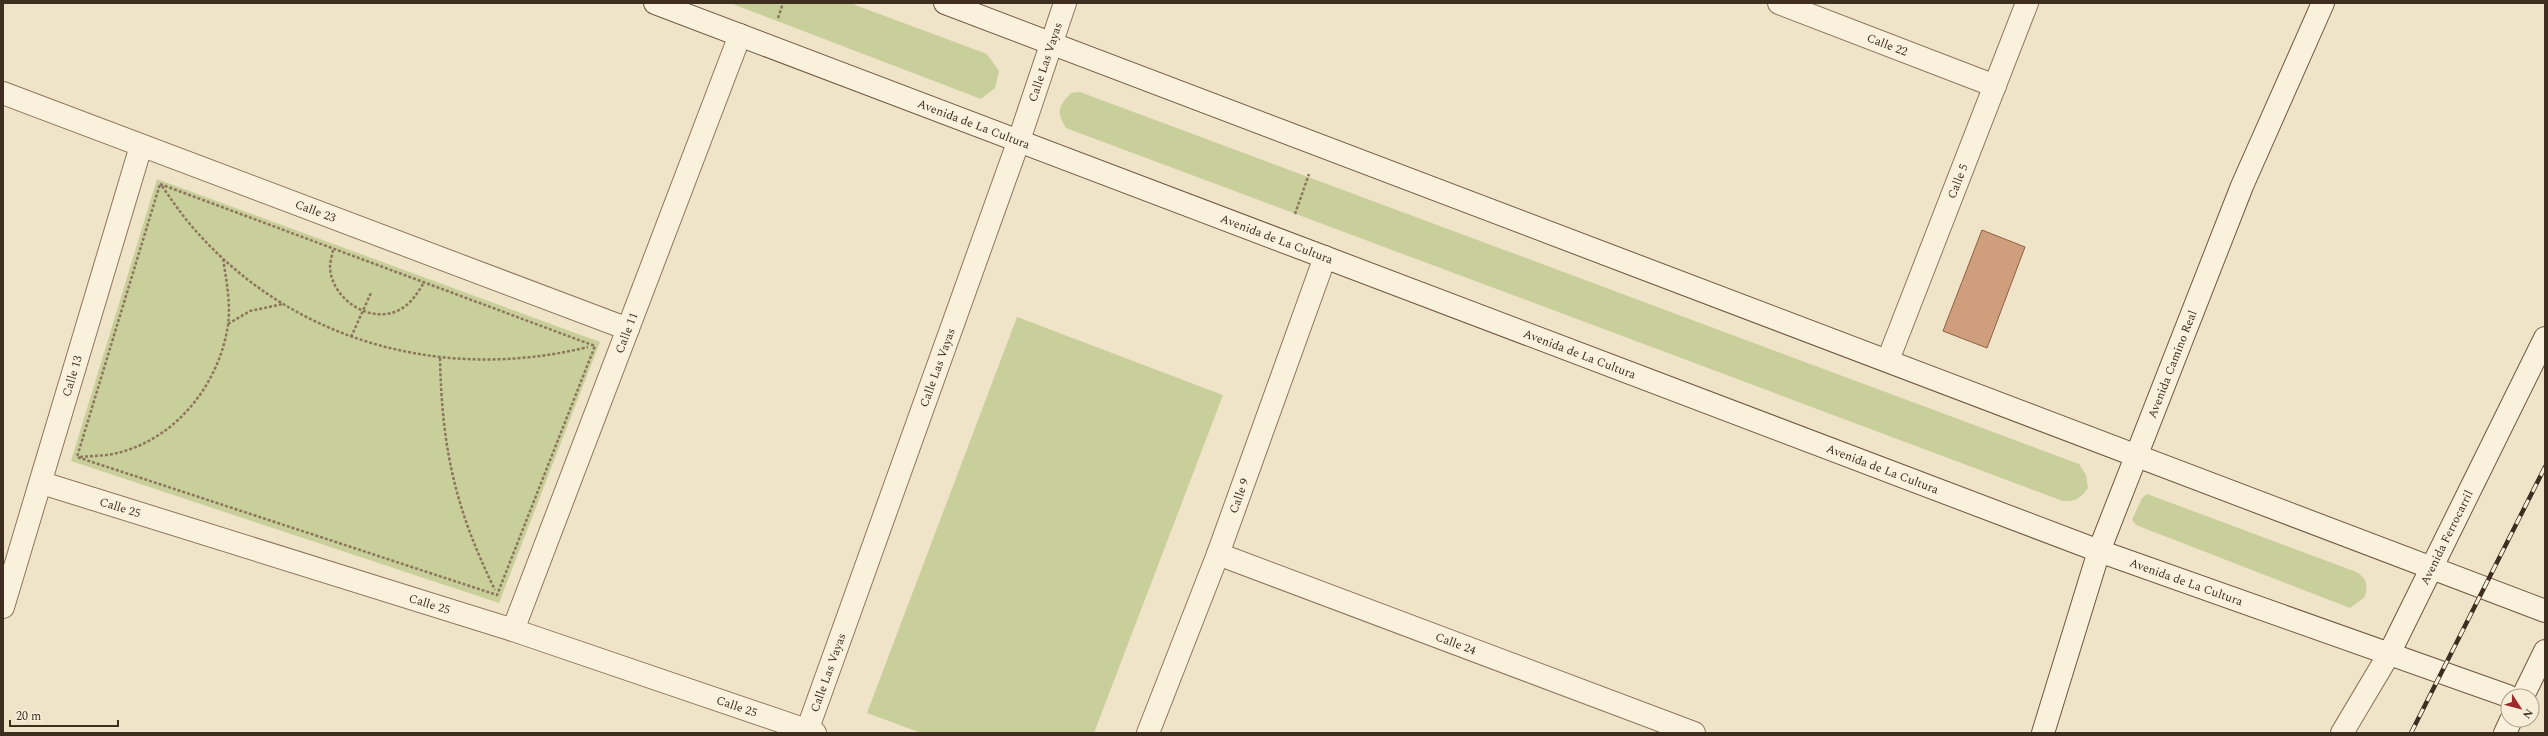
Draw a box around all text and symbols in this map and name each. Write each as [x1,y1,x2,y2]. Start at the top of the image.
street label: Calle Las Vayas [1023,20,1067,105]
street label: Calle 22 [1864,28,1911,61]
street label: Avenida de La Cultura [915,94,1033,154]
street label: Calle 5 [1942,161,1973,202]
street label: Calle 23 [292,195,339,227]
street label: Avenida de La Cultura [1218,209,1336,269]
street label: Avenida Camino Real [2142,307,2202,421]
street label: Calle 11 [610,310,643,356]
street label: Avenida de La Cultura [1521,324,1639,384]
street label: Calle Las Vayas [914,325,960,410]
street label: Calle 13 [57,353,87,399]
street label: Avenida de La Cultura [1823,439,1942,499]
street label: Calle 9 [1224,475,1254,516]
street label: Avenida Ferrocarril [2415,487,2478,588]
street label: Calle 25 [97,492,143,523]
street label: Avenida de La Cultura [2127,553,2246,611]
street label: Calle 25 [406,589,453,619]
street label: Calle 24 [1433,627,1479,660]
street label: Calle Las Vayas [805,630,851,715]
north arrow [2500,688,2540,728]
street label: Calle 25 [714,691,760,722]
scale bar [10,702,118,728]
text: N [2518,705,2537,722]
text: 20 m [16,707,41,726]

